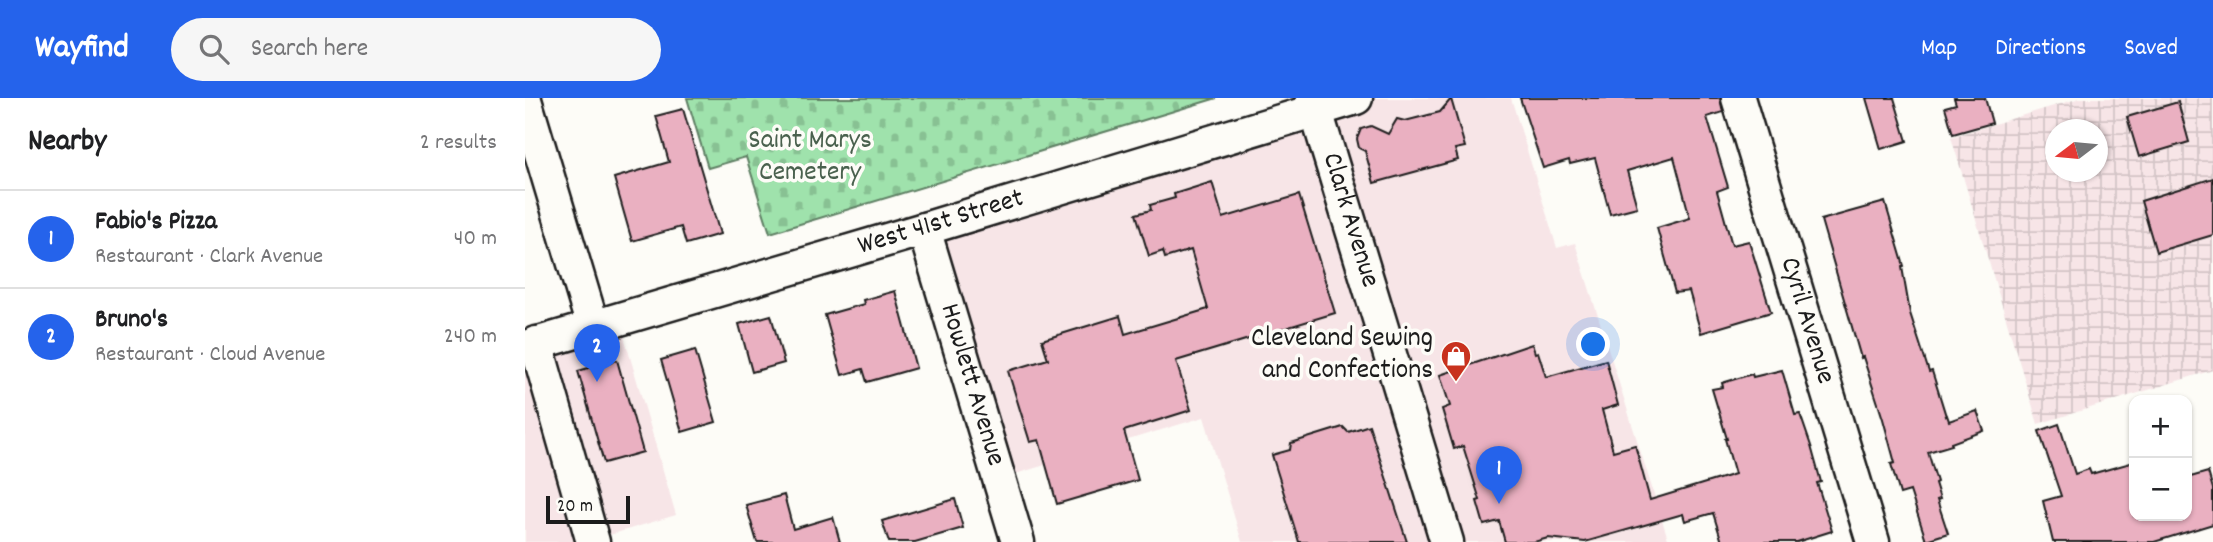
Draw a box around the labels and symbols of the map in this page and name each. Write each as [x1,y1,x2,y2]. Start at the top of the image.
north arrow [2045,119,2108,182]
park label: Saint Marys Cemetery [748,122,872,194]
street label: Clark Avenue [1310,148,1389,293]
street label: West 41st Street [853,180,1029,267]
street label: Cyril Avenue [1768,253,1844,389]
street label: Howlett Avenue [928,299,1014,471]
place label: Cleveland Sewing and Confections [1251,320,1433,392]
pin: 2 [574,324,620,382]
your location [1576,327,1610,361]
shop icon: Cleveland Sewing and Confections [1439,339,1473,383]
pin: 1 [1476,446,1522,504]
scale bar [546,493,630,525]

